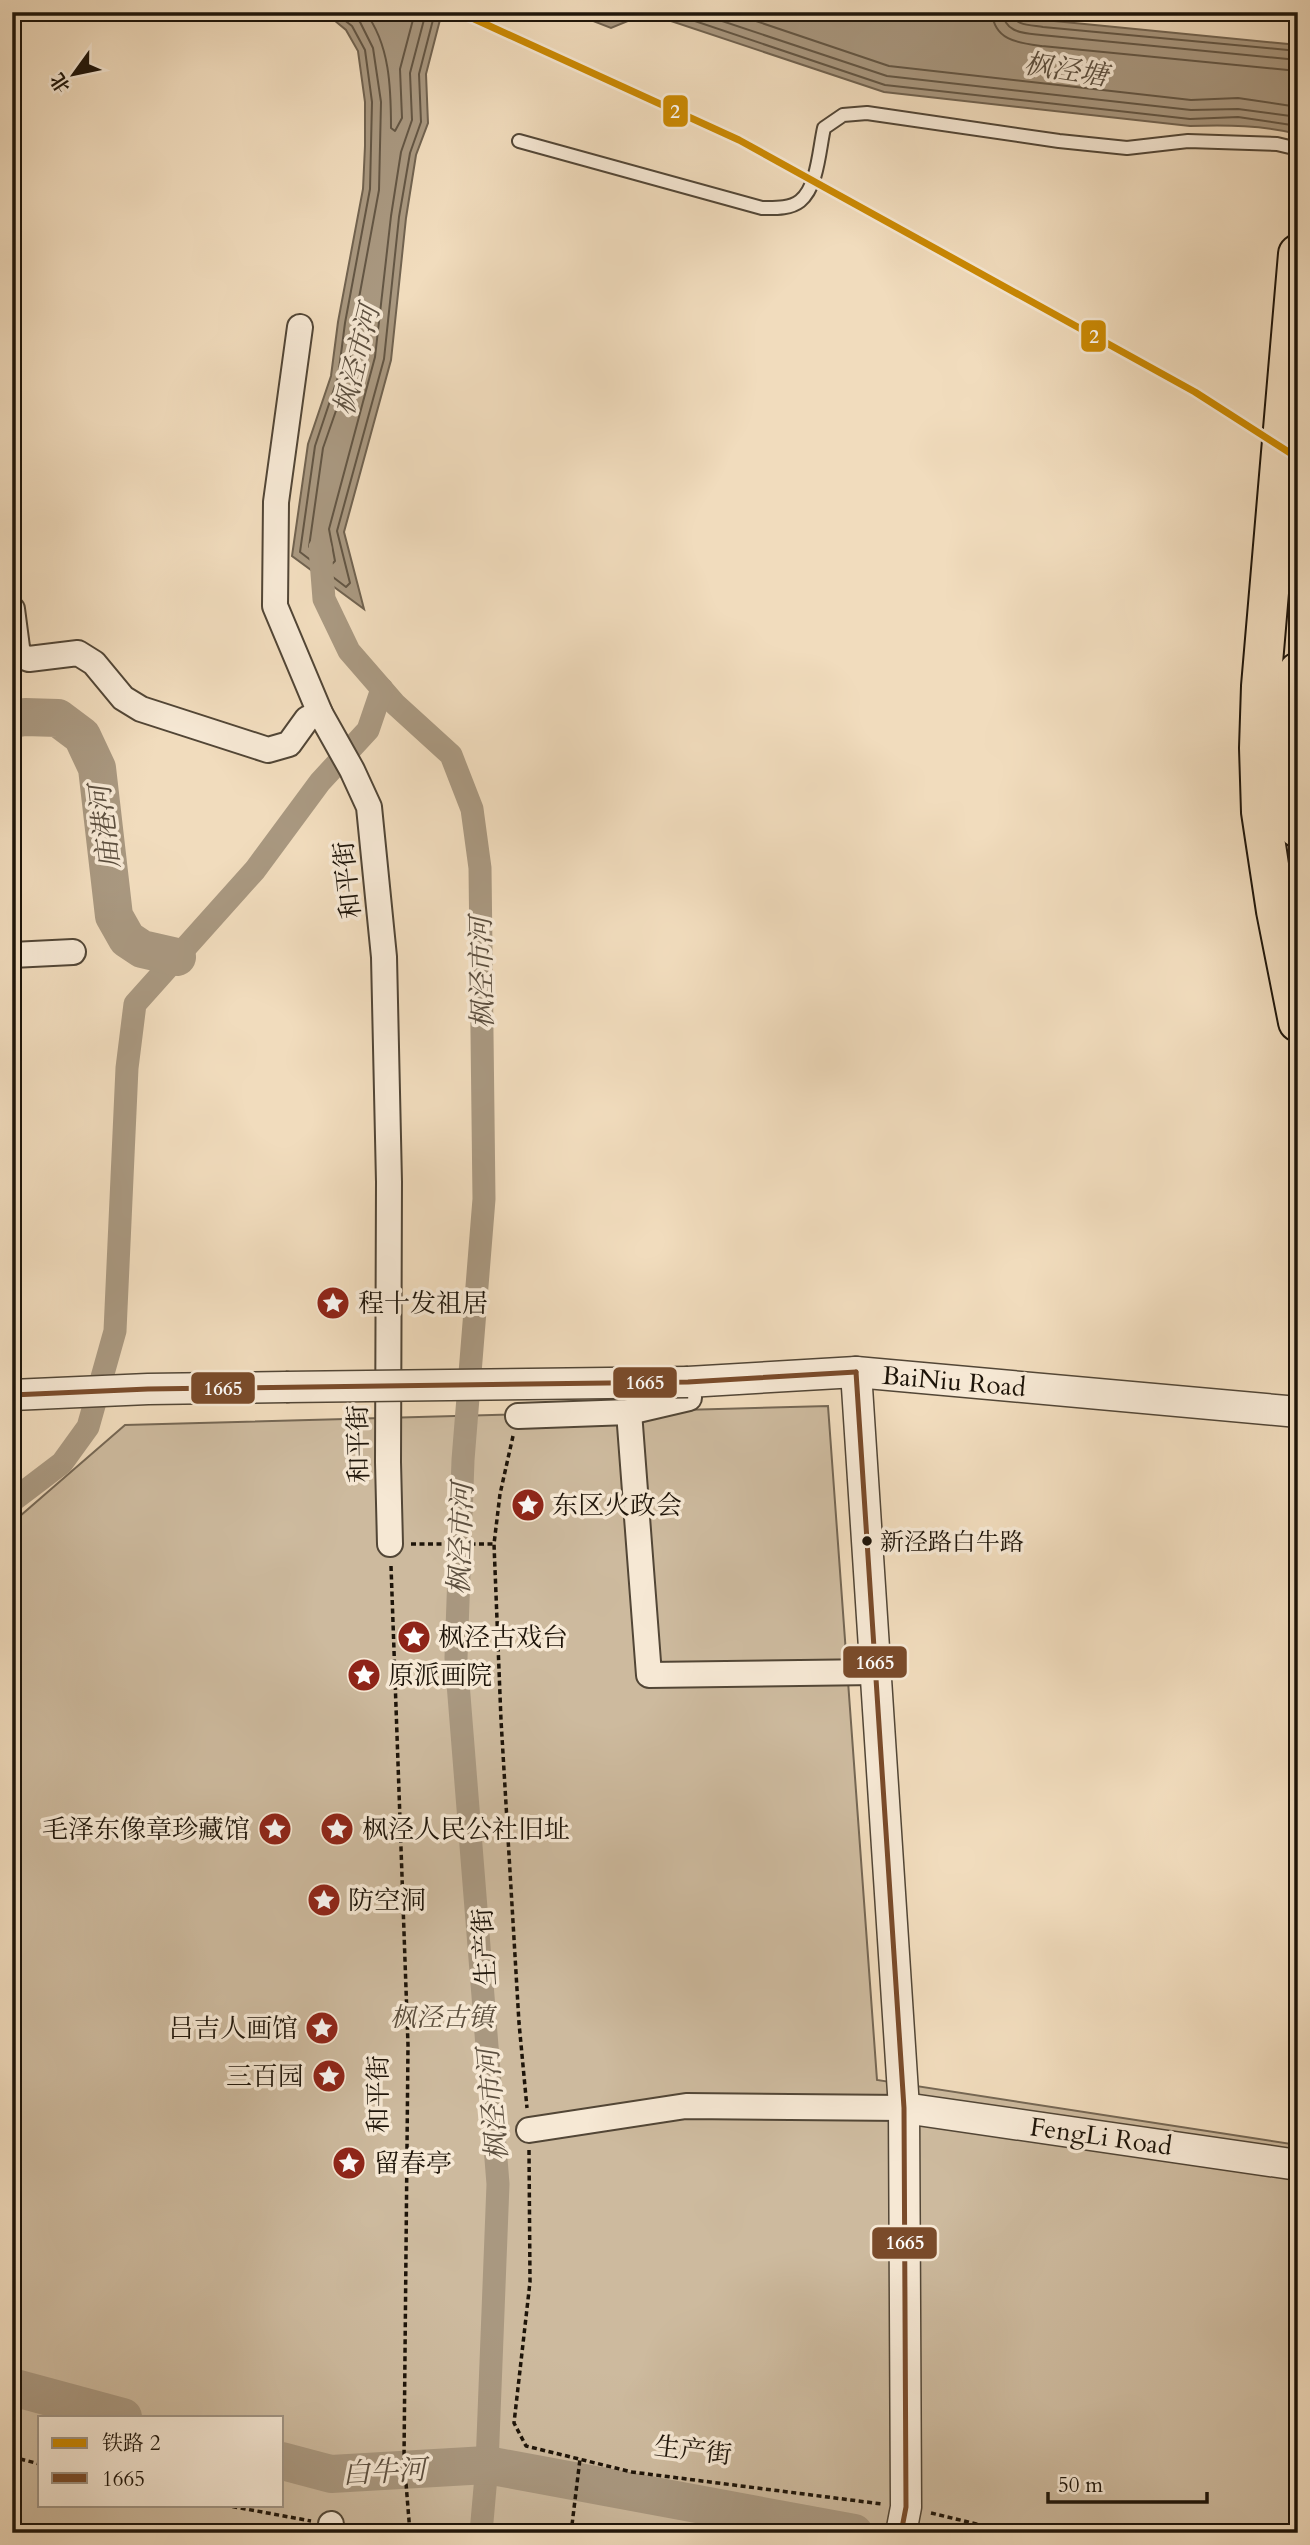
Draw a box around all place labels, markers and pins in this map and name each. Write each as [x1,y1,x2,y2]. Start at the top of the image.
place icon: 程十发祖居 [314,1284,352,1322]
place label: 程十发祖居 [358,1286,488,1321]
place icon: 东区火政会 [509,1486,547,1524]
place label: 东区火政会 [552,1488,682,1523]
place label: 新泾路白牛路 [880,1526,1024,1559]
marker: 新泾路白牛路 [860,1534,874,1548]
place icon: 枫泾古戏台 [395,1618,433,1656]
place label: 枫泾古戏台 [438,1620,568,1655]
place icon: 原派画院 [345,1656,383,1694]
place label: 原派画院 [388,1658,492,1693]
place icon: 毛泽东像章珍藏馆 [256,1810,294,1848]
place icon: 枫泾人民公社旧址 [318,1810,356,1848]
place label: 毛泽东像章珍藏馆 [42,1812,250,1847]
place label: 枫泾人民公社旧址 [362,1812,570,1847]
place icon: 防空洞 [305,1881,343,1919]
place label: 防空洞 [348,1883,426,1918]
place icon: 吕吉人画馆 [303,2009,341,2047]
place label: 吕吉人画馆 [168,2011,298,2046]
place icon: 三百园 [310,2057,348,2095]
place label: 三百园 [226,2059,304,2094]
place icon: 留春亭 [330,2144,368,2182]
place label: 留春亭 [374,2146,452,2181]

